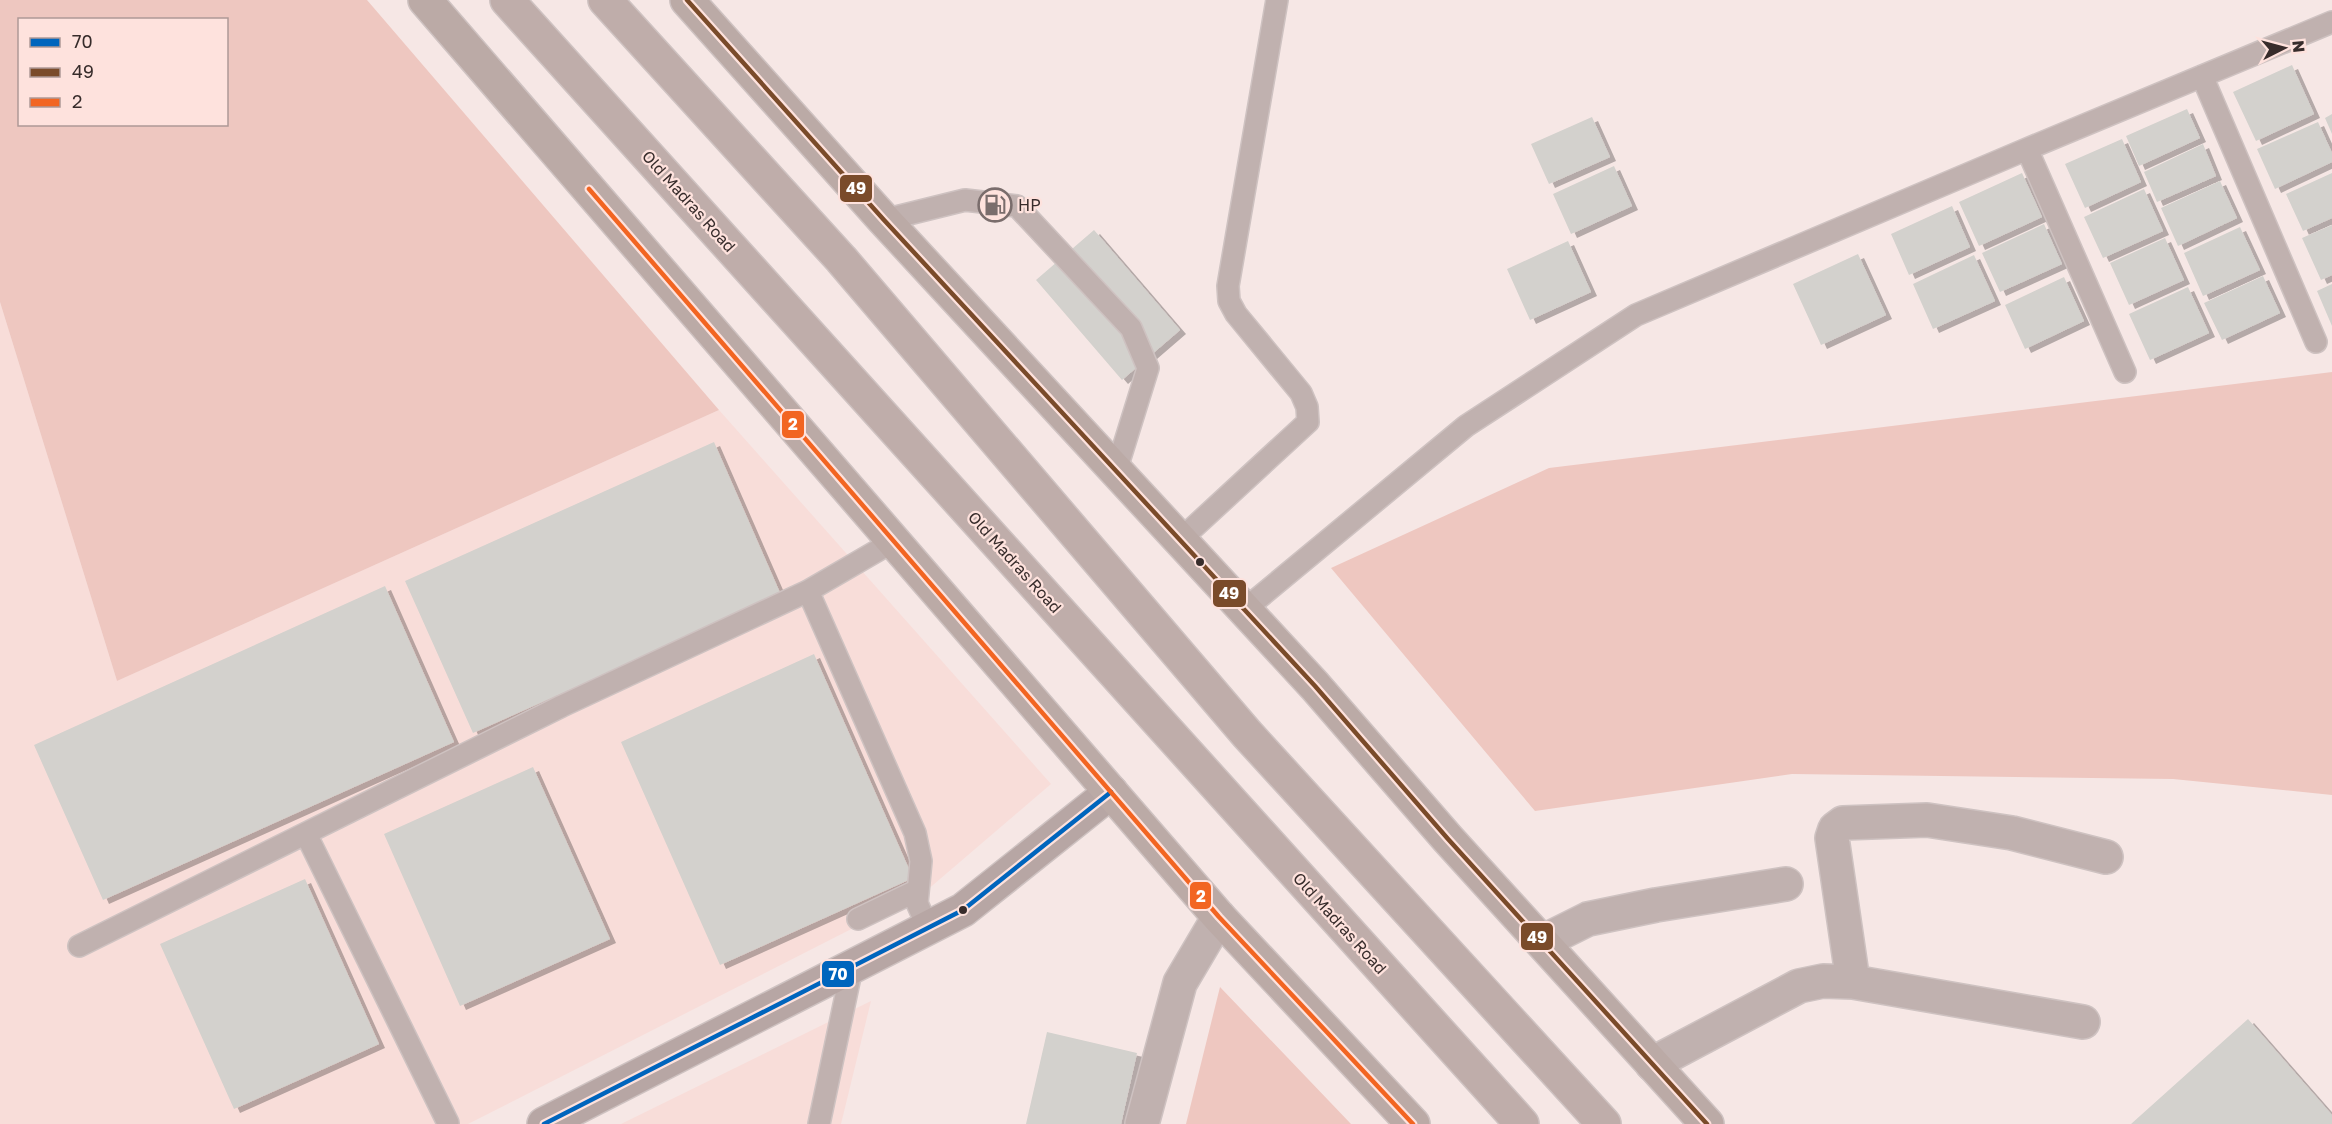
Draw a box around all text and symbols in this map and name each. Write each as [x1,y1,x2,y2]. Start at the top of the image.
legend [18,18,228,126]
north arrow [2254,18,2314,78]
text: 70 [72,30,93,52]
text: N [2288,39,2309,54]
text: 49 [72,60,94,82]
text: 2 [72,90,82,112]
street label: Old Madras Road [638,146,740,256]
line badge: 49 [839,174,873,203]
text: 49 [846,178,866,198]
fuel station icon: HP [977,187,1013,223]
place label: HP [1018,195,1041,215]
line badge: 2 [781,410,805,439]
text: 2 [788,414,798,434]
street label: Old Madras Road [964,507,1066,617]
unlabelled marker [1194,556,1206,568]
line badge: 49 [1212,579,1247,608]
text: 49 [1219,583,1239,603]
street label: Old Madras Road [1289,868,1391,978]
line badge: 2 [1189,881,1212,910]
text: 2 [1196,886,1206,906]
unlabelled marker [957,904,969,916]
line badge: 49 [1520,922,1554,951]
text: 49 [1527,927,1547,947]
line badge: 70 [821,960,855,988]
text: 70 [828,964,848,984]

